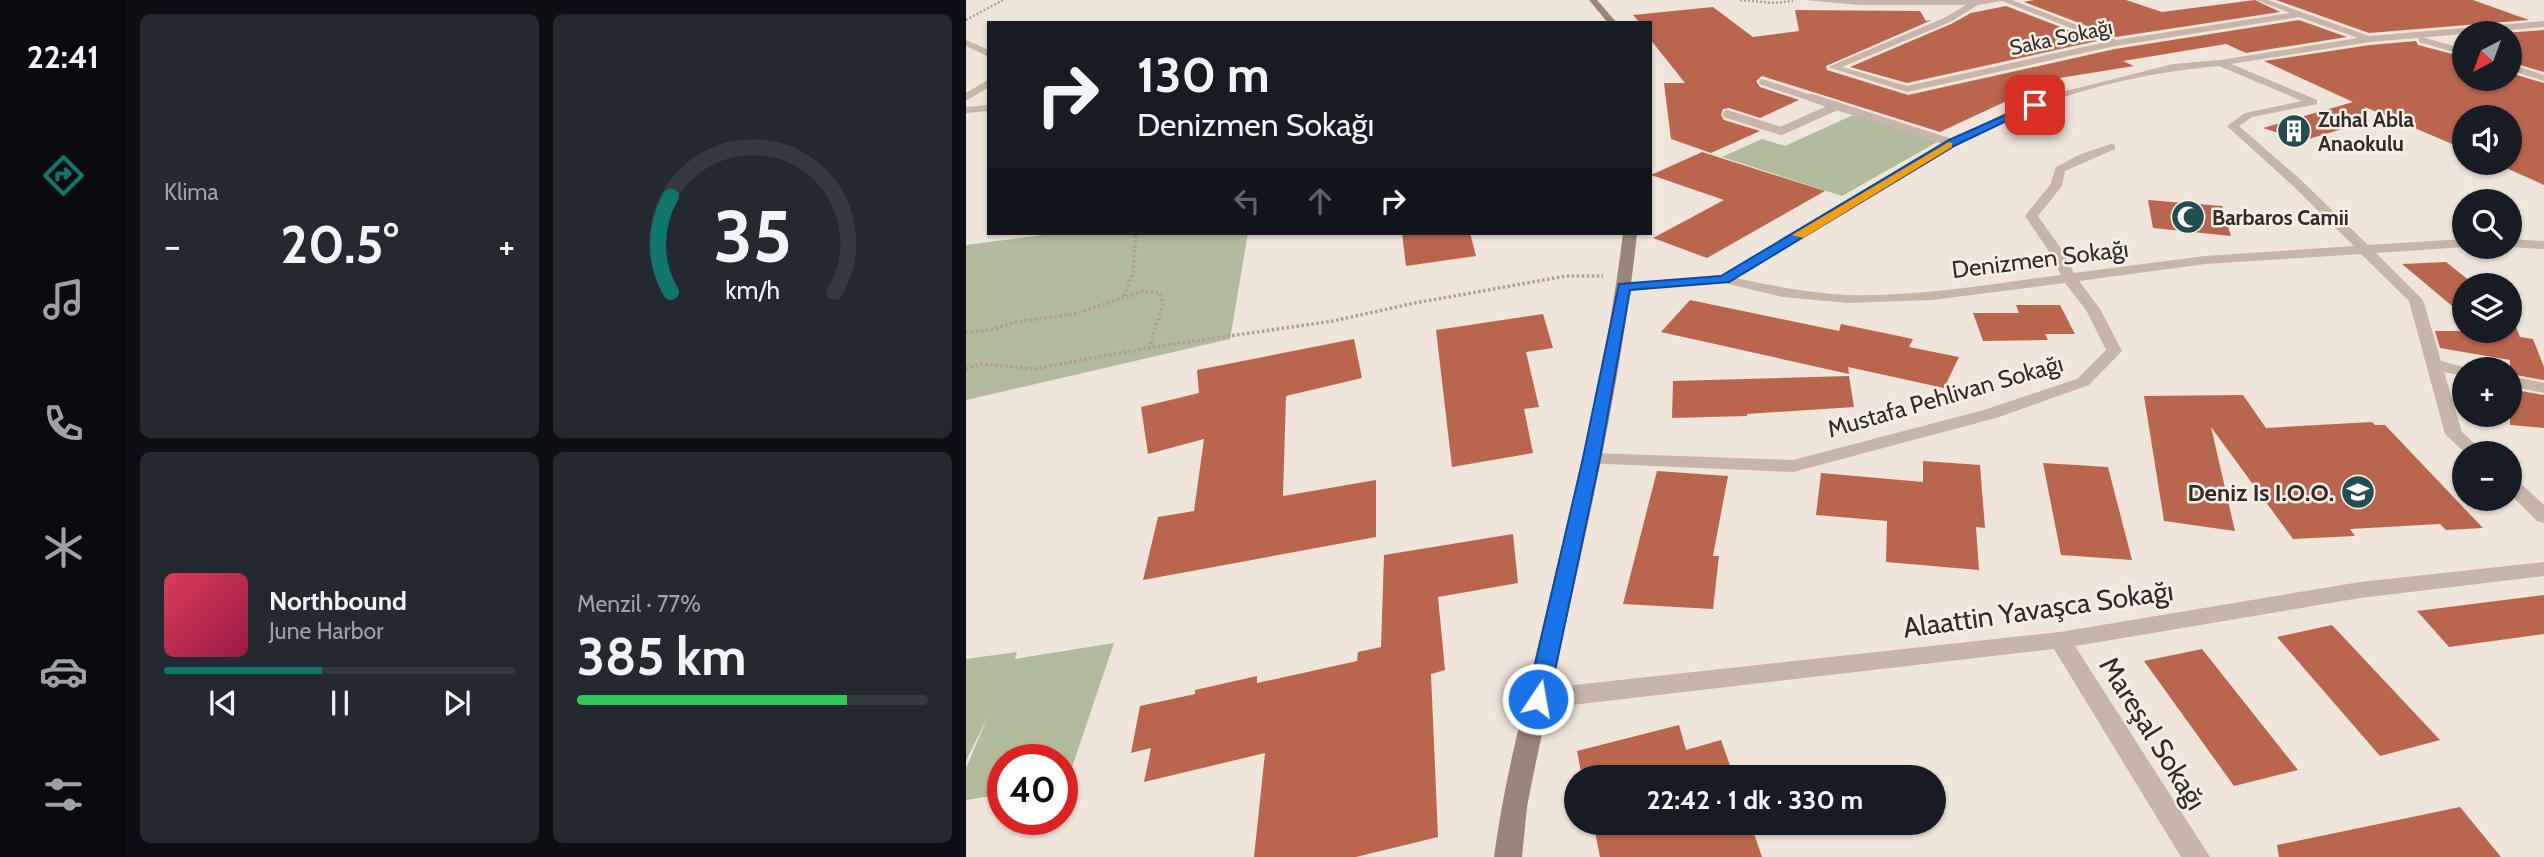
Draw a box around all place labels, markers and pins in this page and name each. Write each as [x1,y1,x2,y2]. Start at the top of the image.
pin [2005,75,2065,135]
place label: Zuhal Abla Anaokulu [2318,107,2414,156]
building icon: Zuhal Abla Anaokulu [2275,112,2313,150]
mosque icon: Barbaros Camii [2169,198,2207,236]
place label: Barbaros Camii [2212,205,2349,230]
school or university icon: Deniz Is I.O.O. [2339,473,2377,511]
place label: Deniz Is I.O.O. [2187,478,2334,507]

